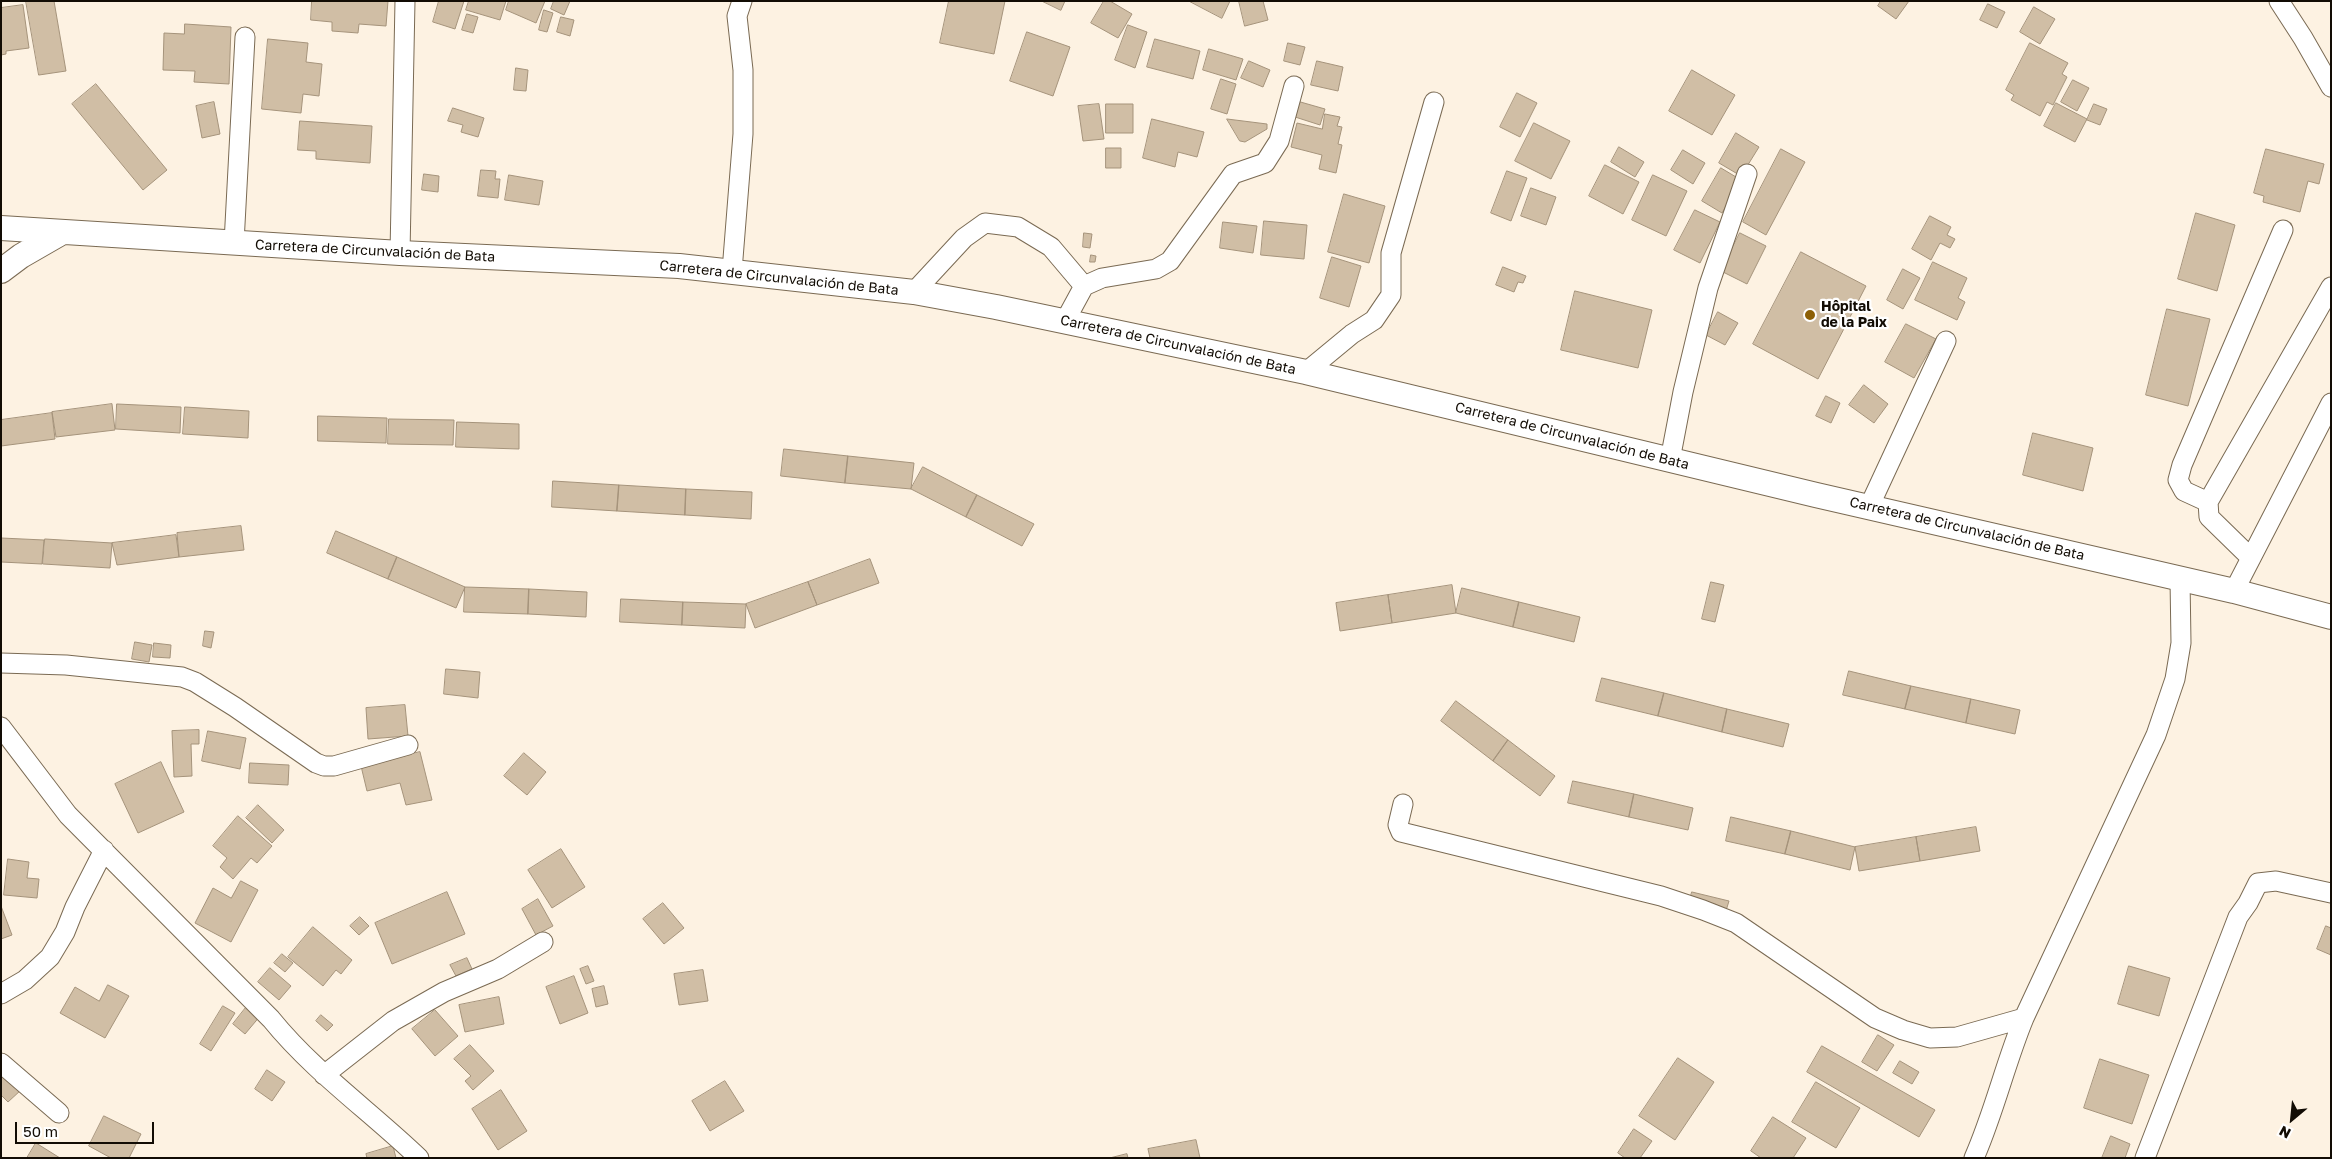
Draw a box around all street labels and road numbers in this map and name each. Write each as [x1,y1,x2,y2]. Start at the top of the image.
street label: Carretera de Circunvalación de Bata [254,236,496,266]
street label: Carretera de Circunvalación de Bata [659,257,899,299]
street label: Carretera de Circunvalación de Bata [1059,312,1297,378]
street label: Carretera de Circunvalación de Bata [1453,399,1691,473]
street label: Carretera de Circunvalación de Bata [1848,494,2086,564]

